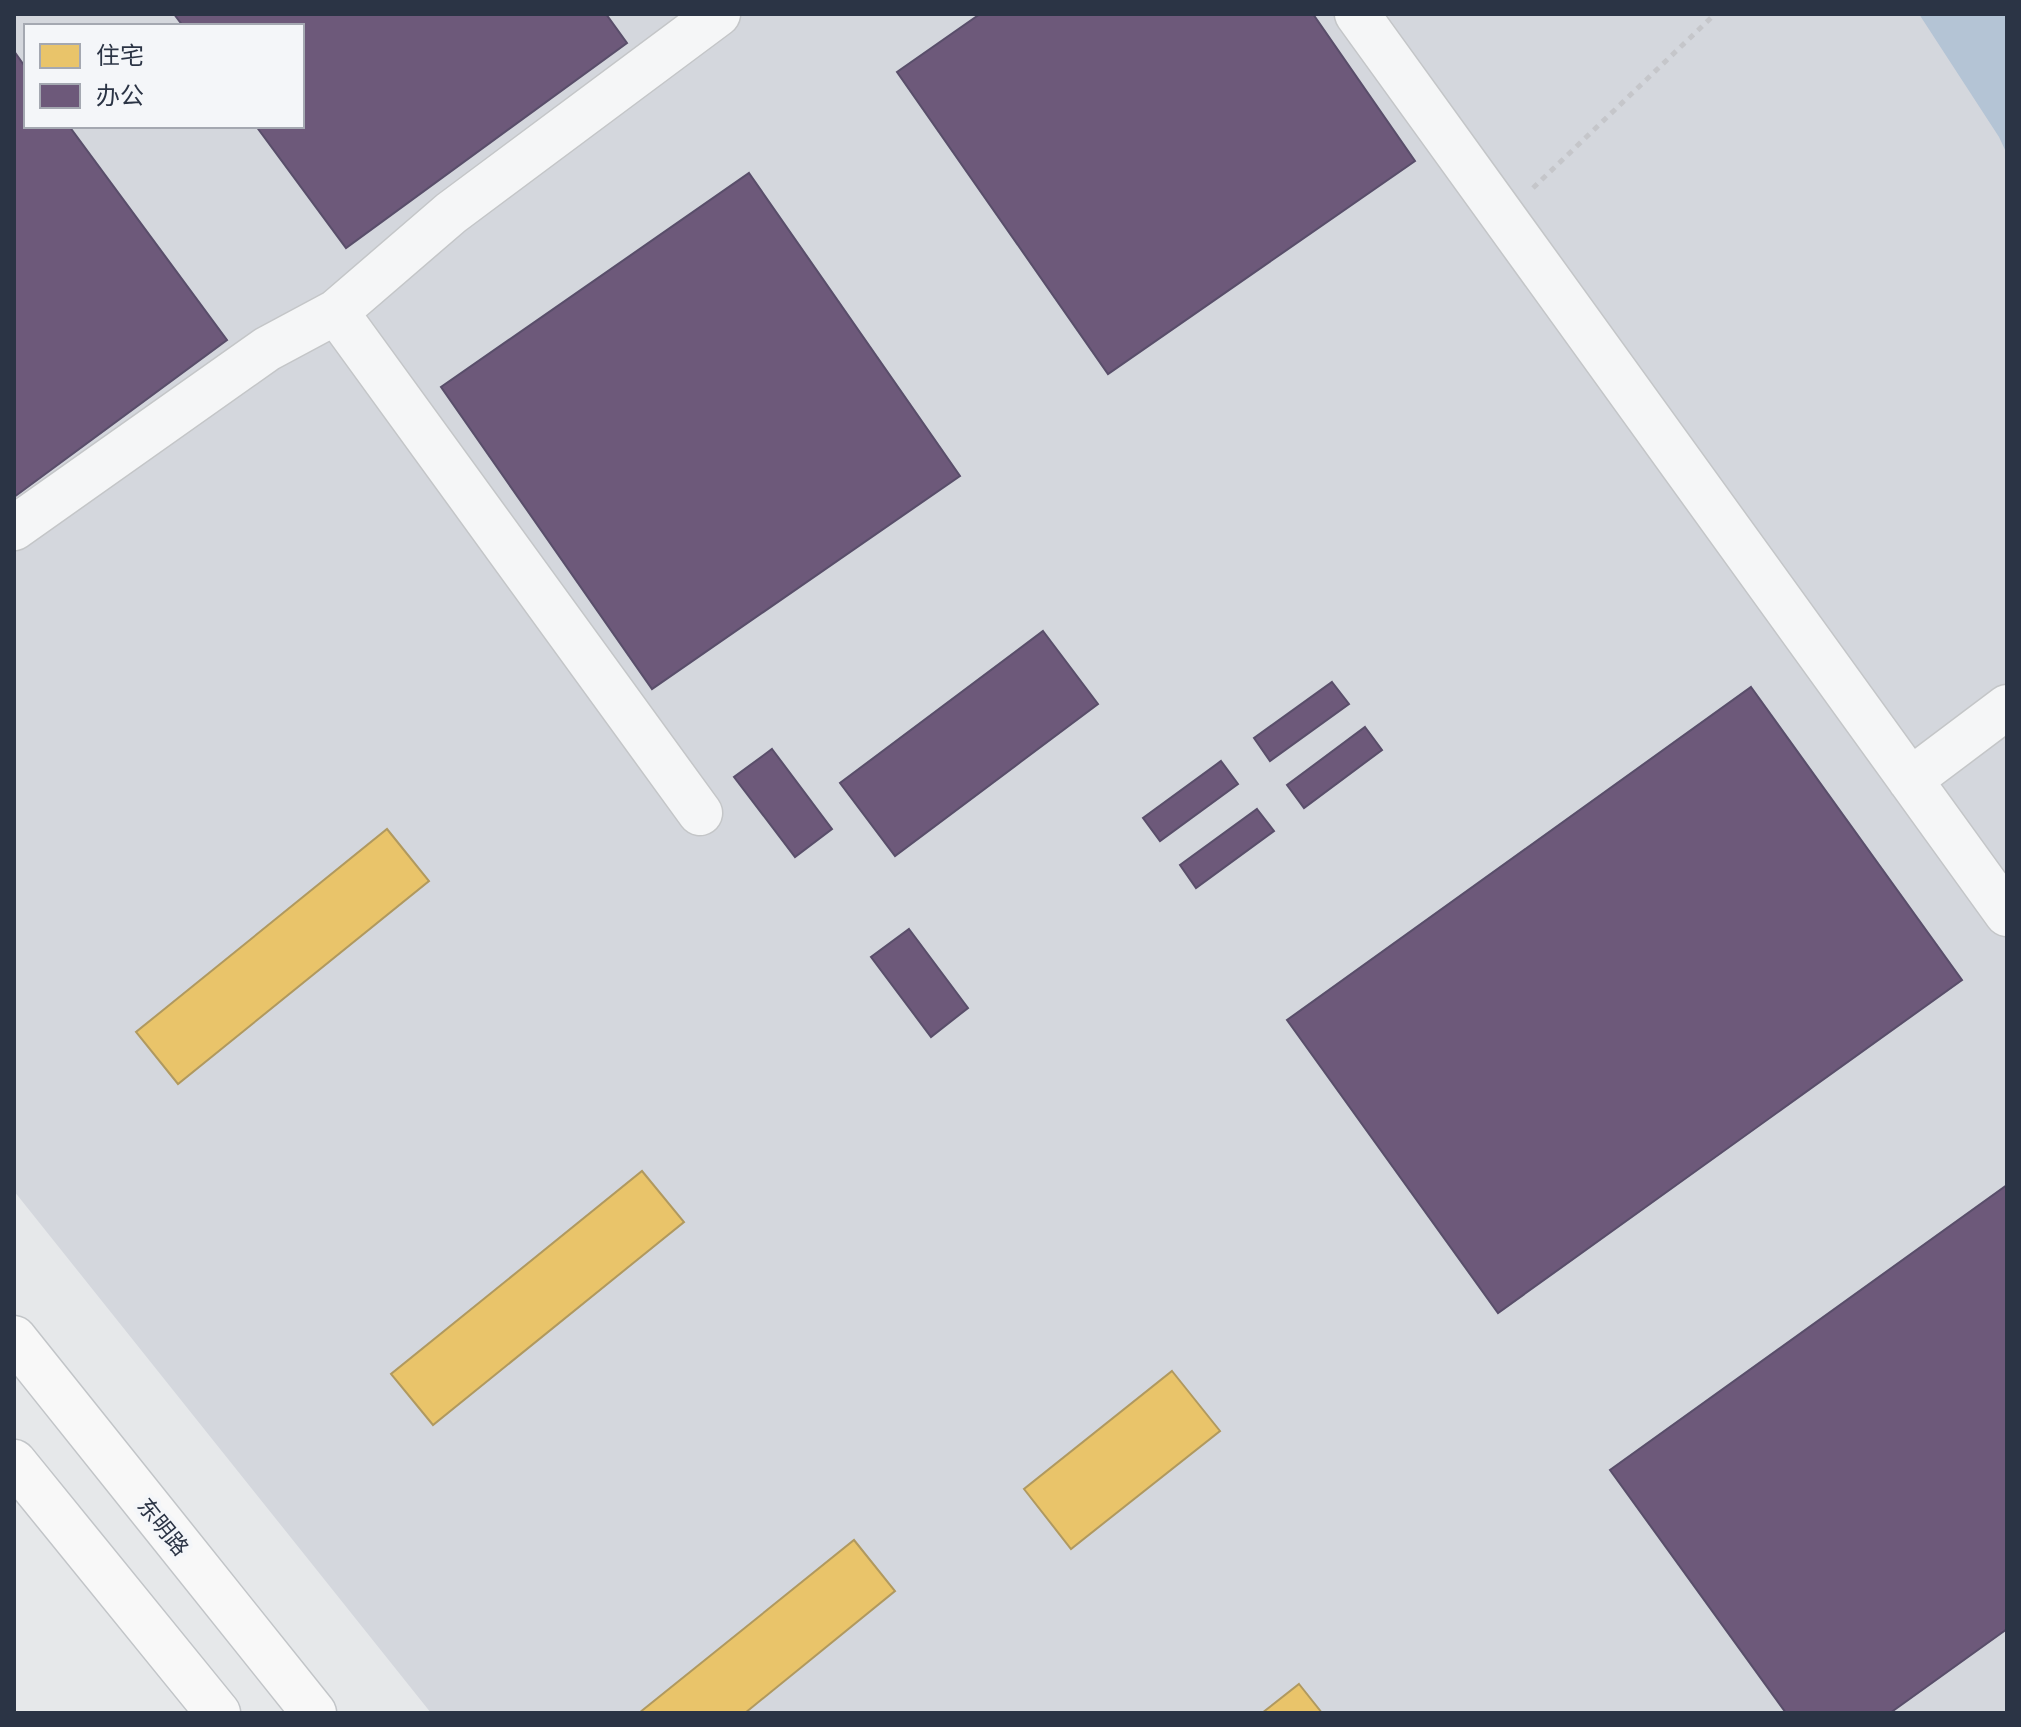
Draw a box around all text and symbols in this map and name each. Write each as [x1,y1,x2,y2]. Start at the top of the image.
legend [24,24,304,128]
text: 住宅 [96,38,144,71]
text: 办公 [96,78,144,111]
street label: 东明路 [132,1491,196,1561]

